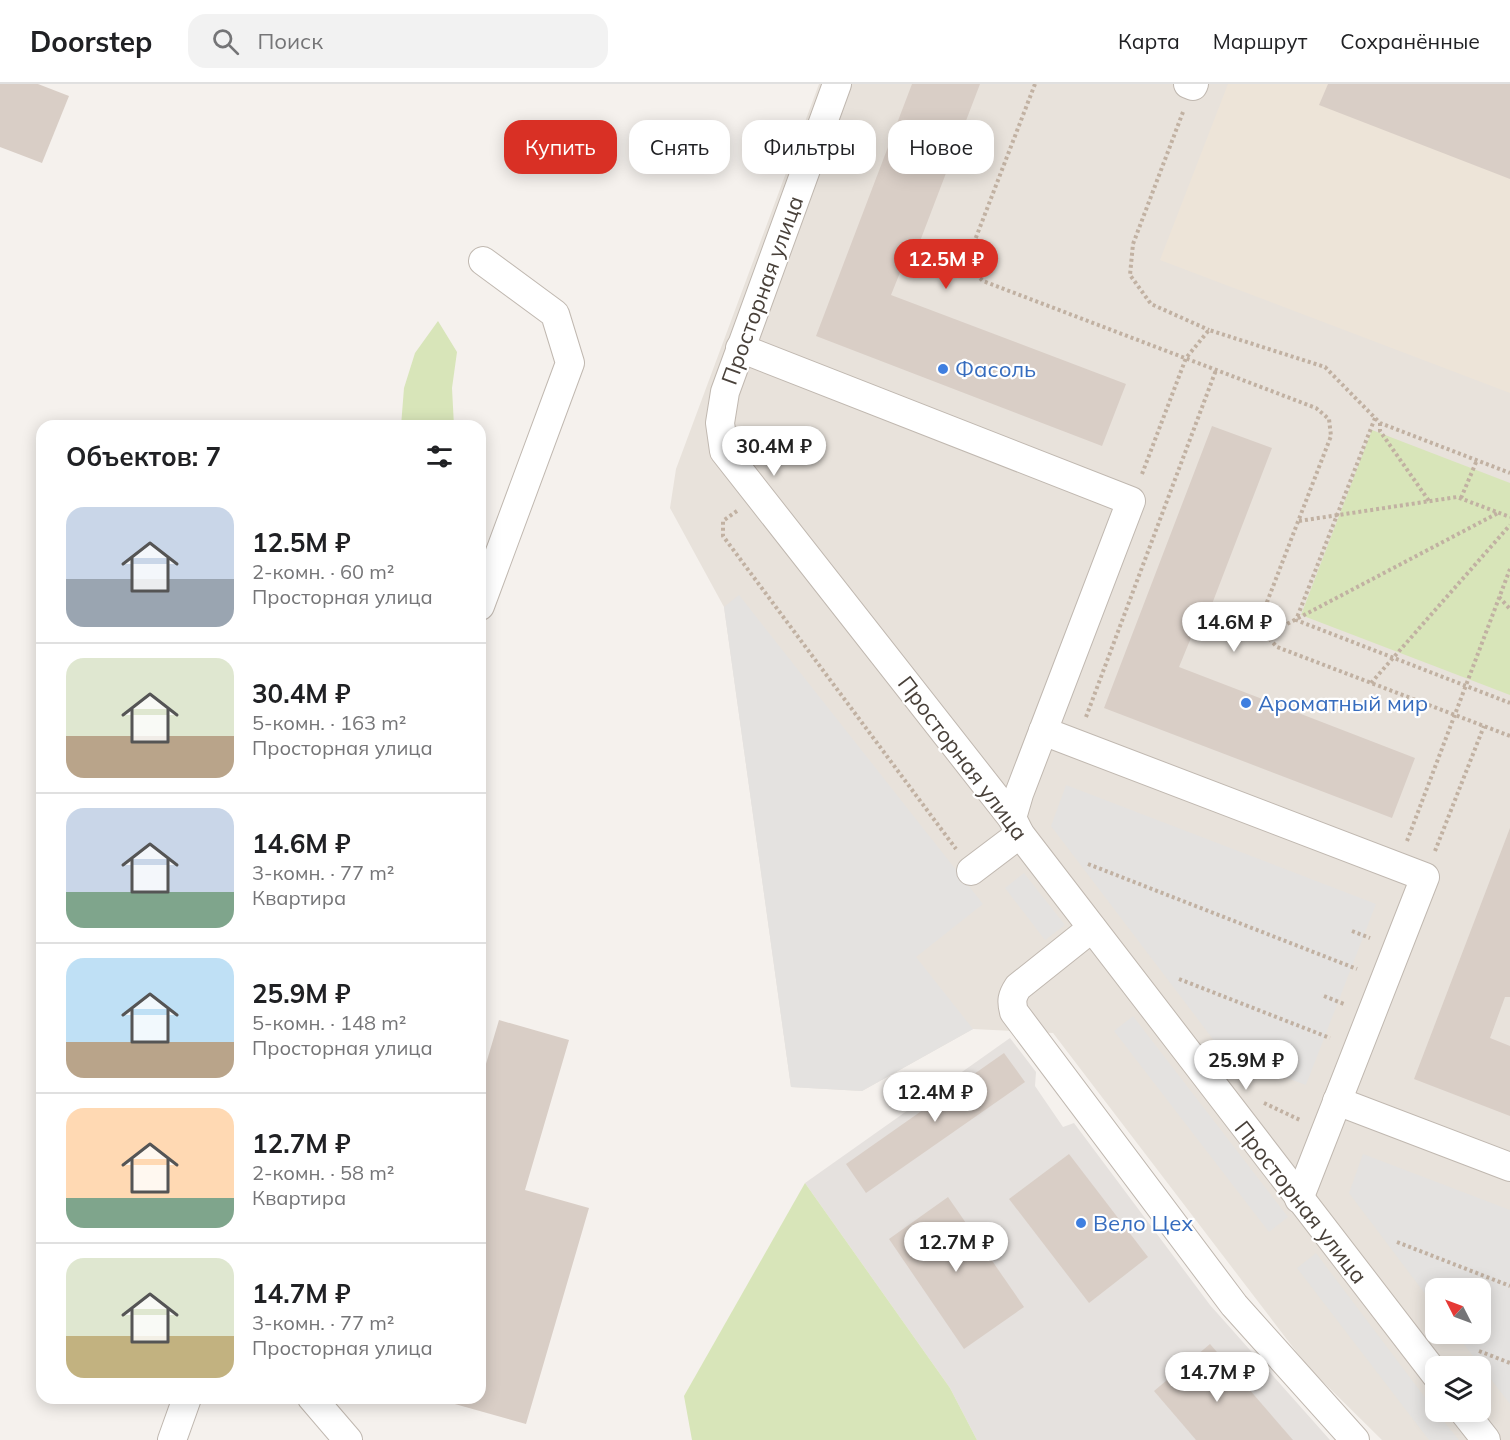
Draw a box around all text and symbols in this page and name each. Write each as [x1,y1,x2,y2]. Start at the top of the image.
search box [188,14,608,68]
text: Doorstep [30,24,152,59]
icon: search [209,25,242,58]
text: Поиск [257,27,323,55]
text: Карта [1118,28,1180,54]
text: Маршрут [1213,28,1307,54]
text: Сохранённые [1340,28,1480,54]
chip: Купить [504,120,617,174]
chip: Снять [629,120,730,174]
chip: Фильтры [742,120,876,174]
chip: Новое [888,120,994,174]
street label: Просторная улица [715,192,809,388]
pin: 12.5M ₽ [891,239,1001,290]
text: 12.5M ₽ [908,246,984,271]
place label: Фасоль [955,355,1036,383]
marker: Фасоль [936,362,950,376]
pin: 30.4M ₽ [719,426,829,477]
text: 30.4M ₽ [736,433,812,458]
text: Объектов: 7 [66,440,221,473]
icon: filters [423,440,456,473]
text: 12.5M ₽ [252,526,351,559]
icon: home [114,531,186,603]
text: 2-комн. · 60 m² [252,559,394,584]
text: Просторная улица [252,584,433,609]
pin: 14.6M ₽ [1179,602,1289,653]
text: 14.6M ₽ [1196,609,1272,634]
street label: Просторная улица [892,670,1034,846]
text: 30.4M ₽ [252,677,351,710]
icon: home [114,682,186,754]
place label: Ароматный мир [1258,689,1428,717]
marker: Ароматный мир [1239,696,1253,710]
text: 5-комн. · 163 m² [252,710,406,735]
text: Просторная улица [252,735,433,760]
text: 14.6M ₽ [252,827,351,860]
icon: home [114,832,186,904]
text: 3-комн. · 77 m² [252,860,394,885]
text: Квартира [252,885,346,910]
text: 25.9M ₽ [252,977,351,1010]
icon: home [114,982,186,1054]
text: 5-комн. · 148 m² [252,1010,406,1035]
text: Просторная улица [252,1035,433,1060]
pin: 25.9M ₽ [1191,1040,1301,1091]
text: 25.9M ₽ [1208,1047,1284,1072]
pin: 12.4M ₽ [880,1072,990,1123]
text: 12.4M ₽ [897,1079,973,1104]
street label: Просторная улица [1229,1115,1373,1289]
text: 12.7M ₽ [252,1127,351,1160]
icon: home [114,1132,186,1204]
text: 2-комн. · 58 m² [252,1160,394,1185]
text: Квартира [252,1185,346,1210]
place label: Вело Цех [1093,1209,1193,1237]
marker: Вело Цех [1074,1216,1088,1230]
pin: 12.7M ₽ [901,1222,1011,1273]
text: 12.7M ₽ [918,1229,994,1254]
text: 14.7M ₽ [252,1277,351,1310]
north arrow [1425,1278,1491,1344]
map controls [1425,1278,1491,1422]
icon: home [114,1282,186,1354]
text: 3-комн. · 77 m² [252,1310,394,1335]
text: Просторная улица [252,1335,433,1360]
pin: 14.7M ₽ [1162,1352,1272,1403]
button: layers [1425,1356,1491,1422]
text: 14.7M ₽ [1179,1359,1255,1384]

